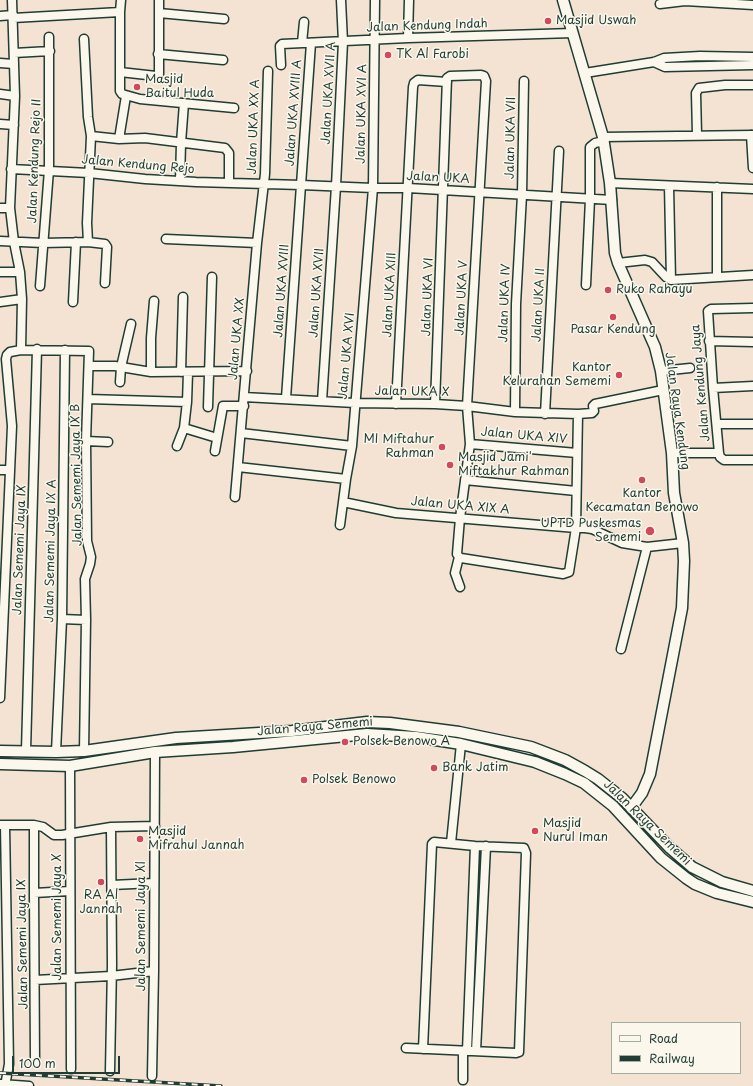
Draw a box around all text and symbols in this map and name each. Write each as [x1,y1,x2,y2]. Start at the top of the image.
place label: Masjid Uswah [556,14,637,28]
marker: Masjid Uswah [543,16,553,26]
street label: Jalan Kendung Indah [366,17,488,35]
street label: Jalan UKA XVII A [319,41,339,145]
place label: TK Al Farobi [396,48,469,62]
marker: TK Al Farobi [383,50,393,60]
street label: Jalan UKA XVIII A [283,59,305,167]
street label: Jalan UKA XVI A [354,64,370,164]
place label: Masjid Baitul Huda [145,73,214,101]
street label: Jalan UKA XX A [245,79,263,175]
marker: Masjid Baitul Huda [132,82,142,92]
street label: Jalan UKA VII [503,97,519,179]
street label: Jalan Kendung Rejo II [26,98,44,224]
street label: Jalan Kendung Rejo [81,153,195,177]
street label: Jalan UKA [406,169,470,187]
street label: Jalan UKA XVIII [272,244,292,338]
street label: Jalan UKA XVII [307,248,327,338]
street label: Jalan UKA XIII [381,252,399,338]
street label: Jalan UKA VI [419,257,437,337]
street label: Jalan UKA V [453,260,471,336]
street label: Jalan UKA IV [496,263,514,343]
street label: Jalan UKA II [530,267,548,343]
place label: Ruko Rahayu [616,283,693,297]
marker: Ruko Rahayu [603,285,613,295]
street label: Jalan UKA XX [226,297,248,381]
street label: Jalan UKA XVI [336,312,358,400]
marker: Pasar Kendung [608,312,618,322]
place label: Pasar Kendung [570,323,656,337]
street label: Jalan Kendung Jaya [689,324,713,442]
street label: Jalan Raya Kendung [662,351,692,471]
place label: Kantor Kelurahan Sememi [503,361,611,389]
marker: Kantor Kelurahan Sememi [614,370,624,380]
street label: Jalan UKA X [374,384,450,400]
street label: Jalan Sememi Jaya IX B [69,404,85,546]
street label: Jalan UKA XIV [480,425,568,447]
place label: MI Miftahur Rahman [364,433,434,461]
marker: MI Miftahur Rahman [437,442,447,452]
place label: Masjid Jami' Miftakhur Rahman [458,451,569,479]
marker: Masjid Jami' Miftakhur Rahman [445,460,455,470]
marker: Kantor Kecamatan Benowo [637,475,647,485]
street label: Jalan Sememi Jaya IX A [43,479,59,623]
street label: Jalan Sememi Jaya IX [11,485,29,615]
place label: Kantor Kecamatan Benowo [585,487,699,515]
street label: Jalan UKA XIX A [410,495,510,517]
place label: UPTD Puskesmas Sememi [541,517,641,545]
marker: UPTD Puskesmas Sememi [644,525,656,537]
street label: Jalan Raya Sememi [257,715,373,739]
place label: Polsek Benowo A [353,735,450,749]
marker: Polsek Benowo A [340,737,350,747]
place label: Bank Jatim [442,761,509,775]
marker: Bank Jatim [429,763,439,773]
place label: Polsek Benowo [312,773,396,787]
marker: Polsek Benowo [299,775,309,785]
street label: Jalan Raya Sememi [600,777,694,869]
place label: Masjid Nurul Iman [543,817,608,845]
place label: Masjid Mifrahul Jannah [148,825,245,853]
marker: Masjid Nurul Iman [530,826,540,836]
marker: Masjid Mifrahul Jannah [135,834,145,844]
street label: Jalan Sememi Jaya X [51,854,65,980]
street label: Jalan Sememi Jaya XI [135,861,149,991]
marker: RA Al Jannah [96,877,106,887]
street label: Jalan Sememi Jaya IX [15,879,31,1009]
place label: RA Al Jannah [79,889,123,917]
legend [611,1022,741,1074]
text: Road [649,1029,678,1047]
scale bar [14,1048,122,1074]
text: Railway [649,1049,695,1067]
text: 100 m [19,1054,56,1072]

